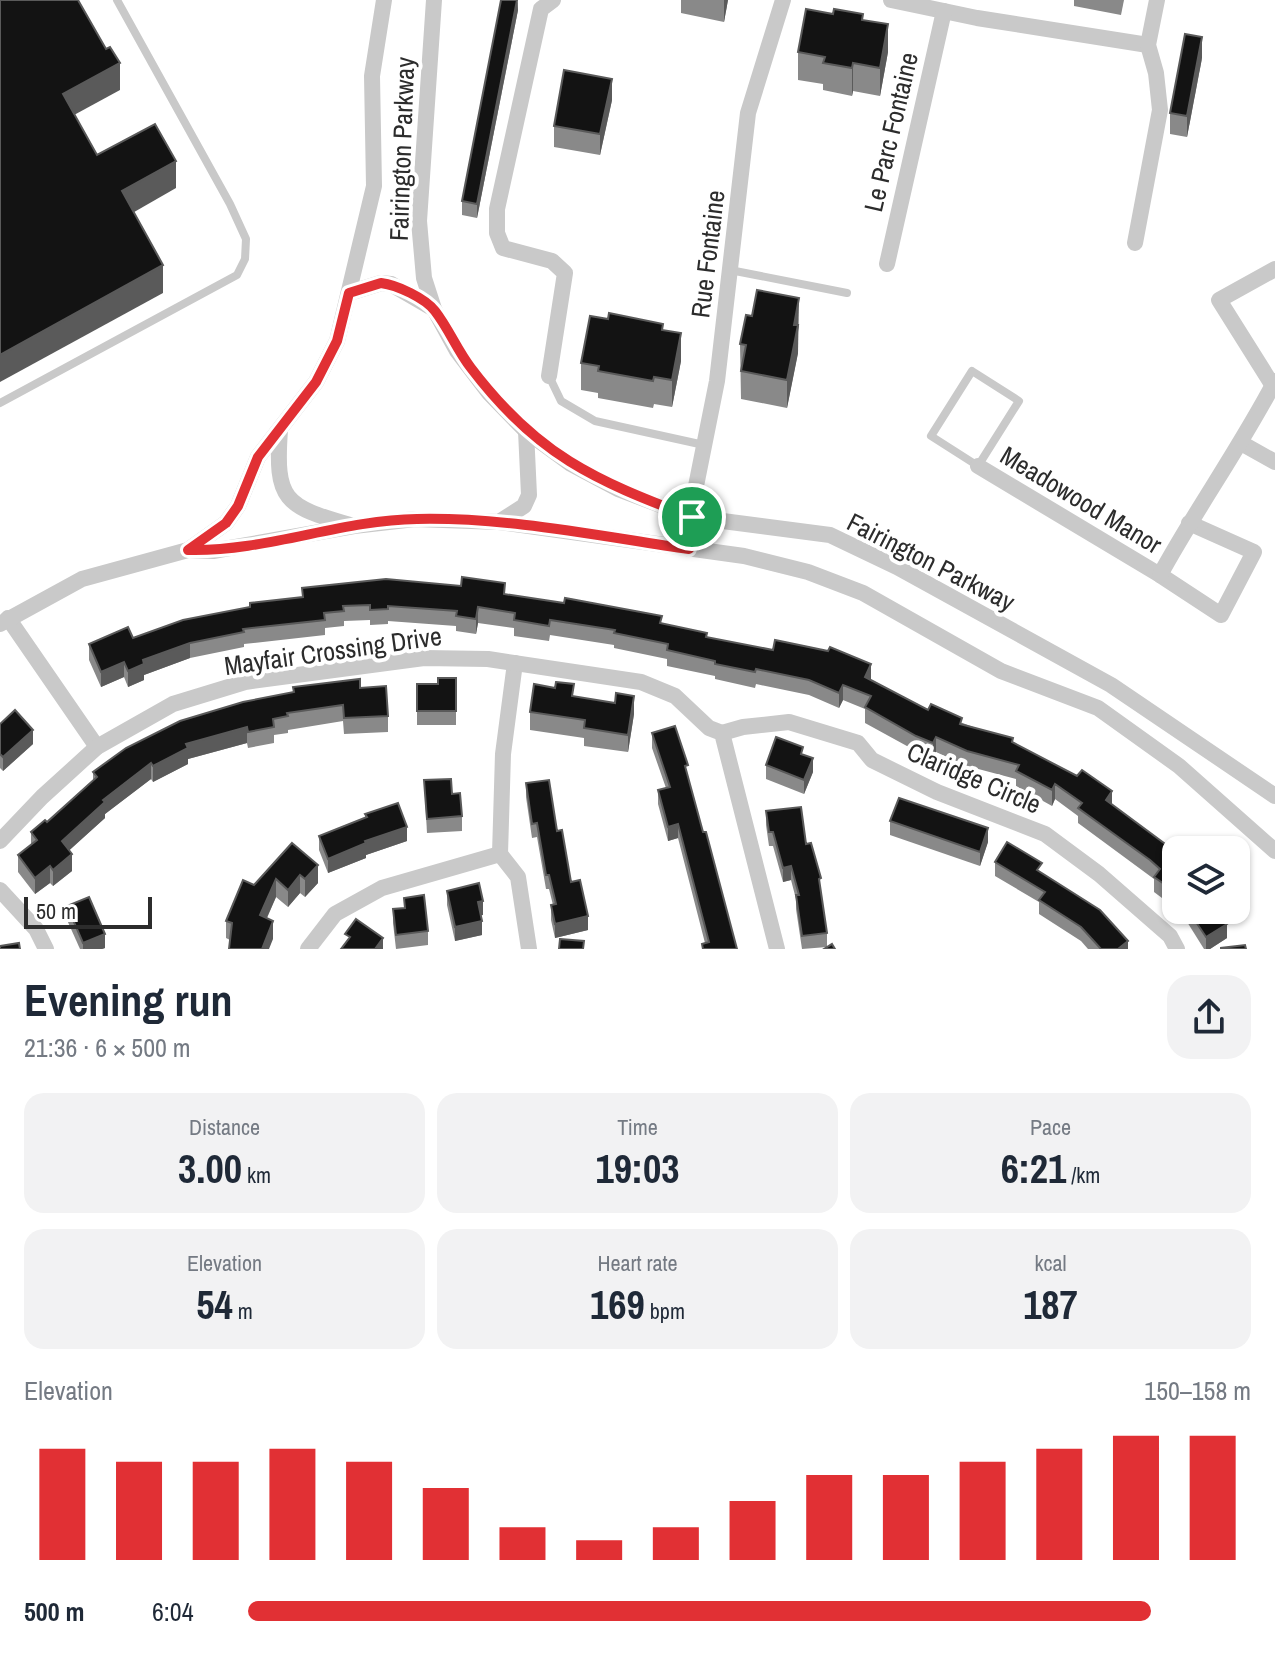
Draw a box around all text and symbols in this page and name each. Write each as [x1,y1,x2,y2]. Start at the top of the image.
street label: Le Parc Fontaine [855,49,926,215]
street label: Fairington Parkway [381,56,422,241]
street label: Rue Fontaine [682,188,733,320]
street label: Meadowood Manor [994,438,1168,562]
pin [658,483,726,551]
icon: arrive [670,495,714,539]
street label: Fairington Parkway [841,504,1021,619]
street label: Mayfair Crossing Drive [222,618,444,683]
street label: Claridge Circle [902,734,1046,821]
map controls [1162,836,1250,924]
button: layers [1162,836,1250,924]
scale bar [24,893,152,929]
text: 50 m [36,896,76,926]
text: Evening run [24,970,233,1030]
button: share [1167,975,1251,1059]
text: 21:36 · 6 × 500 m [24,1030,191,1065]
text: Distance [189,1112,260,1142]
text: Time [617,1112,658,1142]
text: Pace [1030,1112,1071,1142]
text: 3.00 [178,1142,242,1195]
text: 19:03 [596,1142,679,1195]
text: 6:21 [1001,1142,1066,1195]
text: km [242,1160,271,1190]
text: /km [1066,1160,1100,1190]
text: Elevation [187,1248,262,1278]
text: Heart rate [597,1248,678,1278]
text: kcal [1034,1248,1067,1278]
text: 54 [196,1278,233,1331]
text: 169 [590,1278,645,1331]
text: 187 [1023,1278,1078,1331]
text: m [233,1296,253,1326]
text: bpm [645,1296,685,1326]
text: Elevation [24,1373,113,1408]
text: 150–158 m [1144,1373,1251,1408]
text: 500 m [24,1594,84,1629]
text: 6:04 [152,1594,194,1629]

